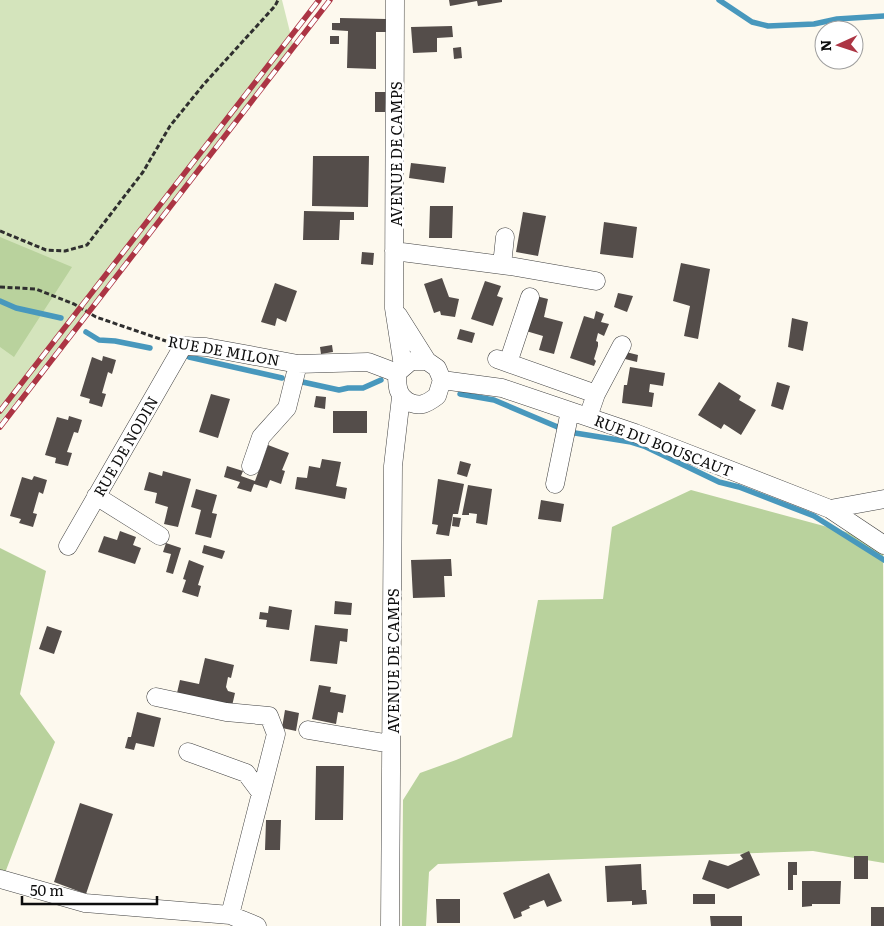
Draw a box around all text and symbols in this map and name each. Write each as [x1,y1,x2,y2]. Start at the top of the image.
north arrow [814,20,864,70]
text: N [815,39,835,52]
street label: AVENUE DE CAMPS [384,81,407,227]
street label: RUE DE MILON [166,329,282,371]
street label: RUE DE NODIN [87,391,163,501]
street label: RUE DU BOUSCAUT [591,408,737,482]
street label: AVENUE DE CAMPS [381,588,404,734]
scale bar [22,874,158,906]
text: 50 m [30,878,64,901]

